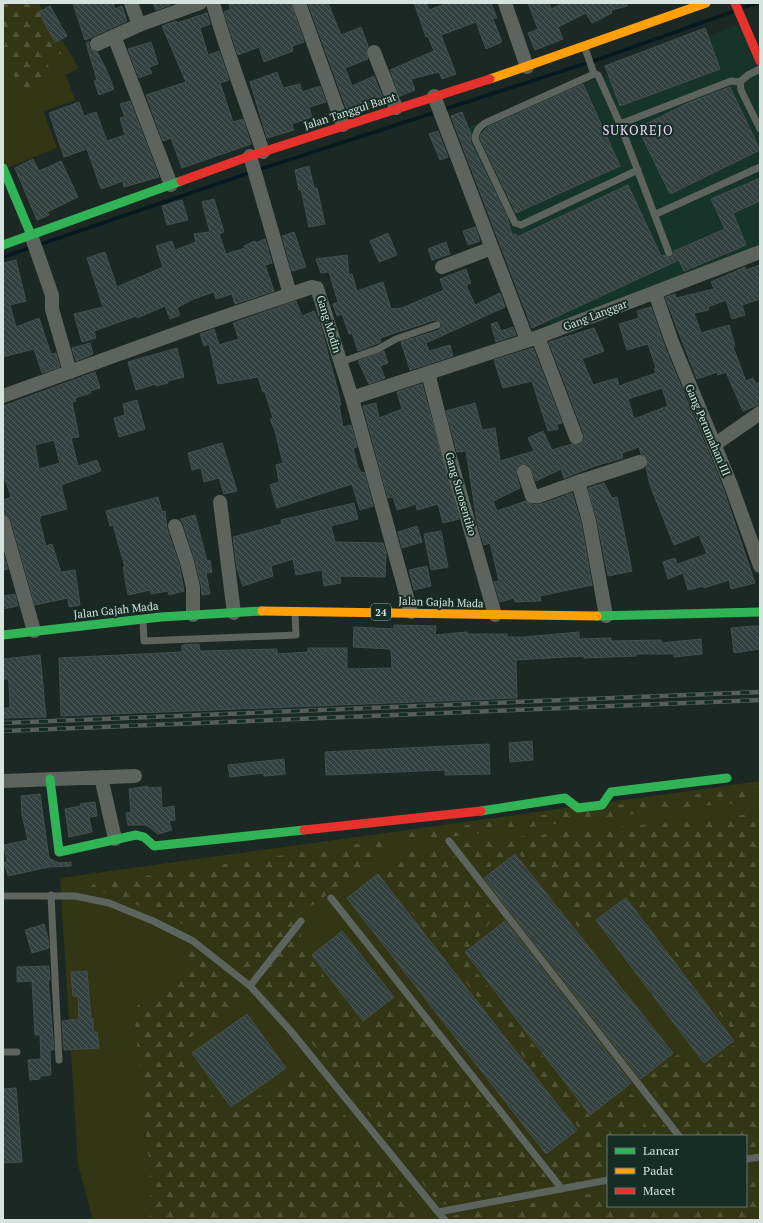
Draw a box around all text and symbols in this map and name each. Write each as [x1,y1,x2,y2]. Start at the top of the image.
street label: Jalan Tanggul Barat [302,90,398,132]
district label: SUKOREJO [602,121,674,139]
street label: Gang Modin [314,293,345,355]
street label: Gang Langgar [561,296,630,334]
street label: Gang Perumahan III [682,382,734,478]
street label: Gang Surosentiko [442,451,480,537]
street label: Jalan Gajah Mada [398,594,484,610]
street label: Jalan Gajah Mada [73,599,159,621]
road number: 24 [371,604,391,620]
legend [607,1135,747,1207]
text: Lancar [643,1143,679,1158]
text: Padat [643,1163,674,1178]
text: Macet [643,1183,676,1198]

